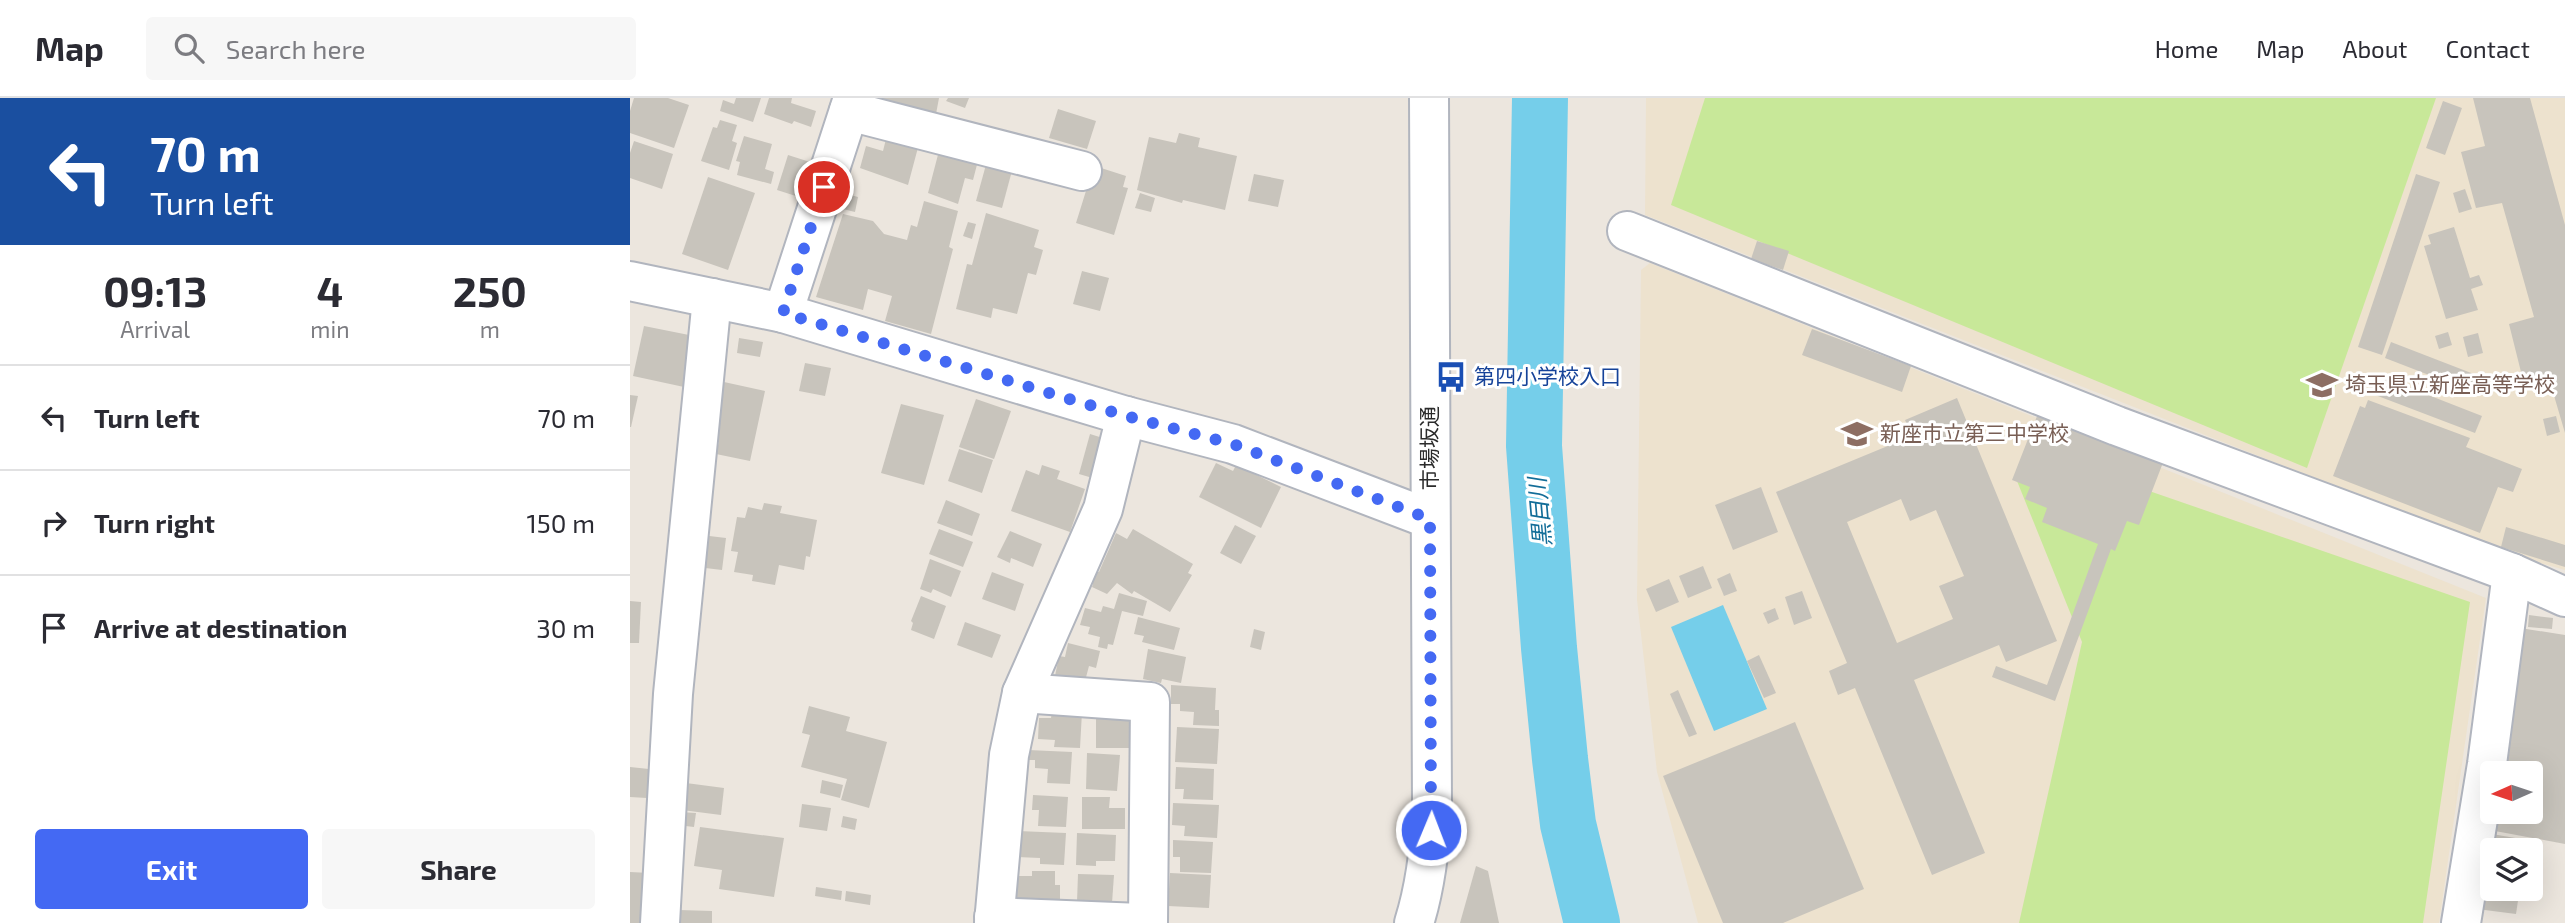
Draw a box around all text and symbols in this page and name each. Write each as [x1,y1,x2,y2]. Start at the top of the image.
search box [146,17,636,80]
text: Map [35,28,104,68]
icon: search [170,29,208,67]
text: Search here [226,33,365,64]
text: Home [2155,34,2218,63]
text: Map [2256,34,2304,63]
text: About [2342,34,2408,63]
text: Contact [2446,34,2530,63]
text: 70 m [150,123,261,182]
icon: left [35,126,126,217]
pin [794,157,854,217]
icon: arrive [805,168,843,206]
text: Turn left [150,183,274,221]
text: 09:13 [103,265,207,315]
text: 4 [317,265,343,315]
text: 250 [453,265,527,315]
text: Arrival [120,315,190,343]
text: min [310,315,350,343]
text: m [480,315,500,343]
bus stop icon: 第四小学校入口 [1434,360,1468,394]
place label: 第四小学校入口 [1474,363,1621,388]
school or university icon: 埼玉県立新座高等学校 [2305,368,2339,402]
place label: 埼玉県立新座高等学校 [2345,371,2555,396]
icon: left [35,399,73,437]
text: Turn left [94,402,200,433]
text: 70 m [537,402,595,433]
street label: 市場坂通 [1416,406,1441,490]
school or university icon: 新座市立第三中学校 [1840,417,1874,451]
place label: 新座市立第三中学校 [1880,420,2069,445]
water label: 黒目川 [1522,474,1556,548]
icon: right [35,504,73,542]
text: Turn right [94,507,215,538]
text: 150 m [526,507,595,538]
icon: arrive [35,609,73,647]
text: Arrive at destination [94,612,347,643]
text: 30 m [536,612,595,643]
north arrow [2480,761,2543,824]
map controls [2480,761,2543,901]
position arrow [1394,793,1468,867]
button: Exit [35,829,308,909]
button: Share [322,829,595,909]
button: layers [2480,838,2543,901]

